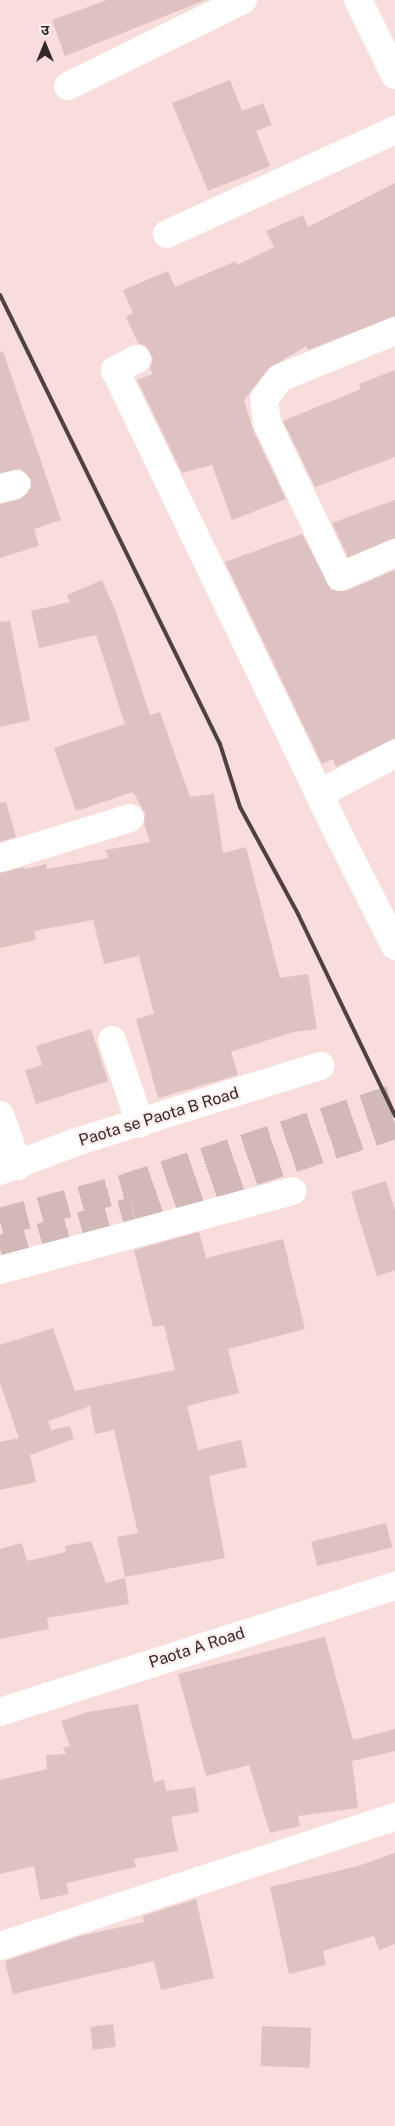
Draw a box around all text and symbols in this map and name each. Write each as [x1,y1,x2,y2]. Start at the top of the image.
north arrow [20,20,70,70]
text: उ [41,22,49,38]
street label: Paota se Paota B Road [77,1083,241,1151]
street label: Paota A Road [147,1623,247,1673]

